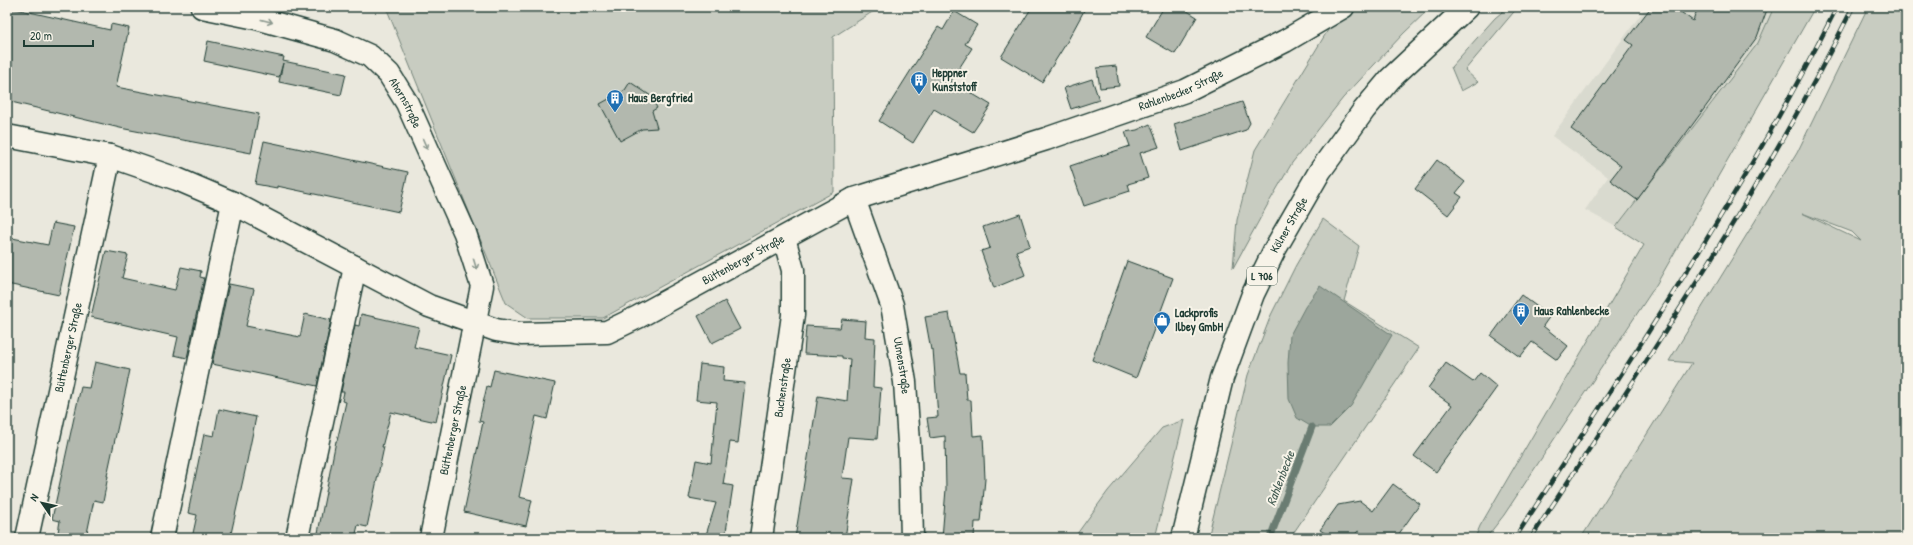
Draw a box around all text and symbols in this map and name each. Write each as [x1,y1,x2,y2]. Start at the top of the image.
one-way arrow [260,18,273,25]
scale bar [24,22,93,48]
text: 20 m [30,27,52,44]
place label: Heppner Kunststoff [932,64,978,95]
street label: Rahlenbecker Straße [1136,64,1226,114]
building icon: Heppner Kunststoff [909,70,929,95]
street label: Ahornstraße [385,74,426,131]
building icon: Haus Bergfried [605,88,625,113]
place label: Haus Bergfried [628,89,693,107]
one-way arrow [422,137,430,149]
street label: Kölner Straße [1265,193,1311,256]
street label: Büttenberger Straße [699,230,787,288]
one-way arrow [472,257,479,270]
road number: L 706 [1247,267,1277,285]
street label: Büttenberger Straße [50,301,86,394]
building icon: Haus Rahlenbecke [1511,301,1531,326]
place label: Haus Rahlenbecke [1534,302,1609,319]
place label: Lackprofis Ilbey GmbH [1175,304,1223,336]
shop icon: Lackprofis Ilbey GmbH [1152,310,1172,335]
street label: Ulmenstraße [890,336,915,395]
street label: Buchenstraße [769,356,795,418]
street label: Büttenberger Straße [435,383,470,476]
water label: Rahlenbecke [1261,447,1299,508]
north arrow [22,483,62,523]
text: N [26,491,41,504]

